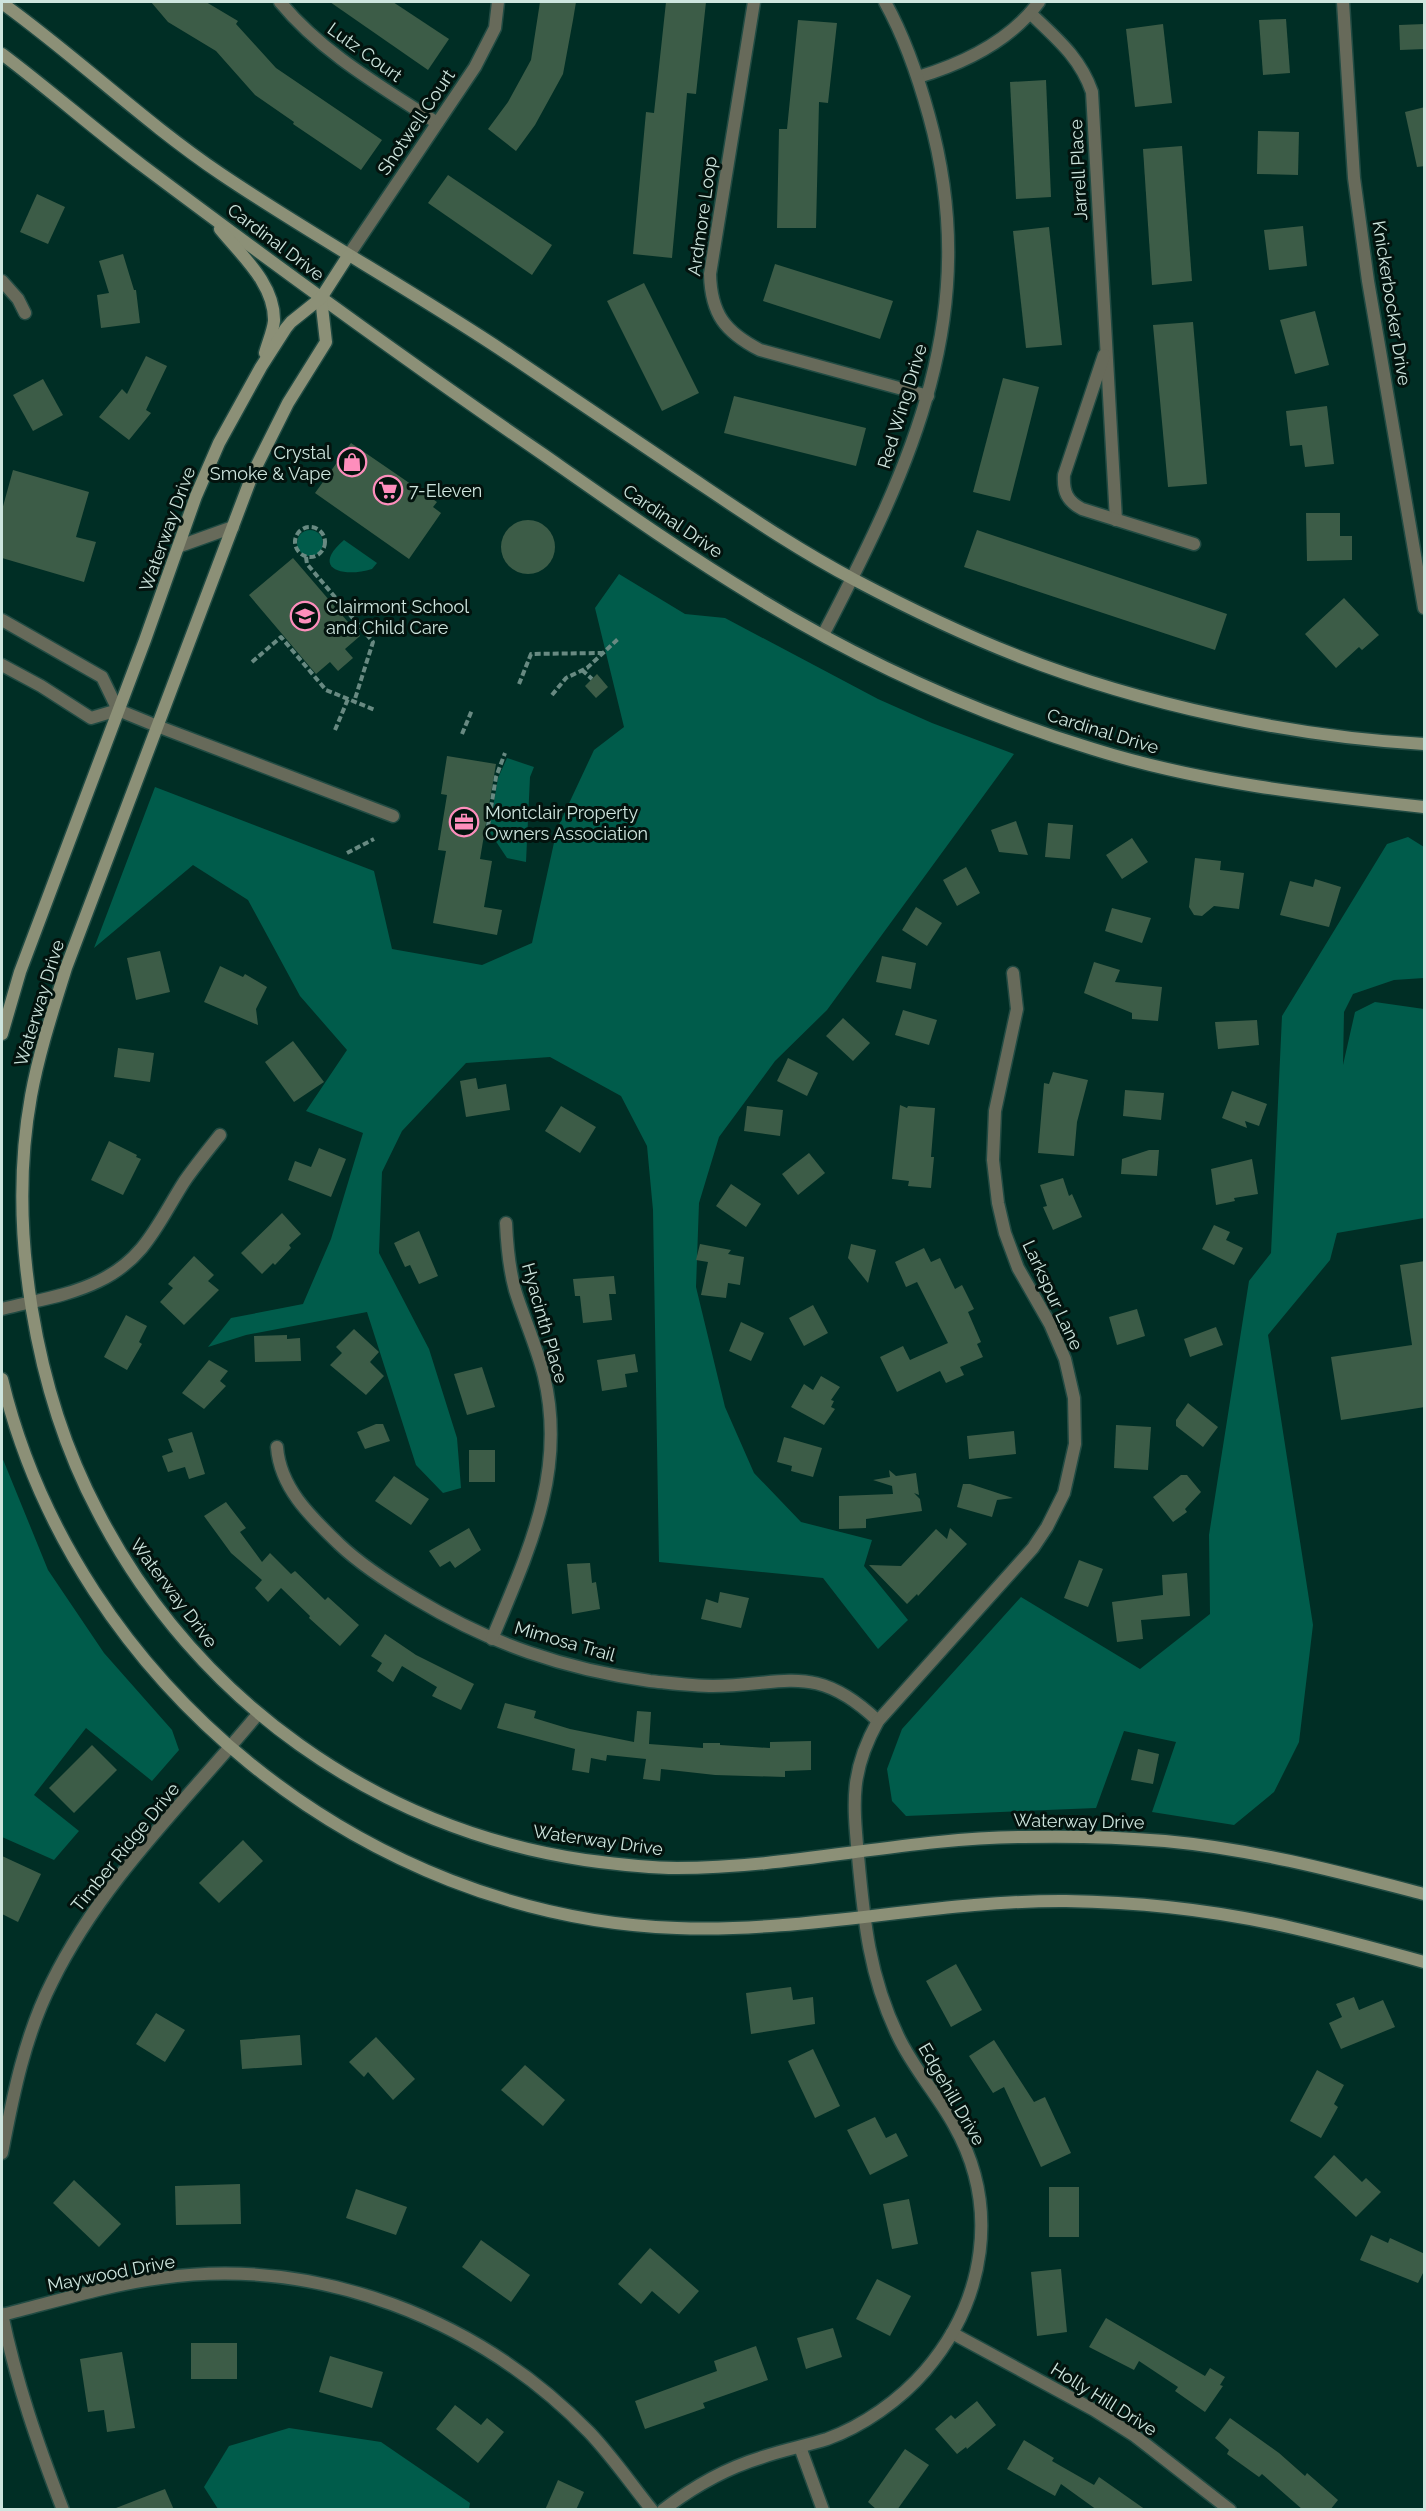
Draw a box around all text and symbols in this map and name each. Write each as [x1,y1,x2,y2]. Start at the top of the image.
street label: Lutz Court [324,18,406,86]
street label: Shotwell Court [373,65,459,179]
street label: Jarrell Place [1065,118,1091,221]
street label: Ardmore Loop [683,155,721,277]
street label: Cardinal Drive [224,199,329,285]
street label: Knickerbocker Drive [1369,219,1415,387]
street label: Red Wing Drive [873,341,931,471]
place label: Crystal Smoke & Vape [210,442,331,484]
shop icon: Crystal Smoke & Vape [336,446,368,478]
street label: Waterway Drive [135,463,199,594]
supermarket icon: 7-Eleven [372,474,404,506]
place label: 7-Eleven [409,480,482,501]
street label: Cardinal Drive [619,480,727,562]
place label: Clairmont School and Child Care [326,596,469,638]
school or university icon: Clairmont School and Child Care [289,600,321,632]
street label: Cardinal Drive [1045,704,1162,758]
place label: Montclair Property Owners Association [485,802,648,844]
office icon: Montclair Property Owners Association [448,806,480,838]
street label: Waterway Drive [10,937,68,1069]
street label: Larkspur Lane [1018,1237,1088,1354]
street label: Hyacinth Place [518,1260,572,1386]
street label: Waterway Drive [126,1534,222,1652]
street label: Mimosa Trail [512,1617,618,1665]
street label: Timber Ridge Drive [67,1778,184,1916]
street label: Waterway Drive [1013,1809,1145,1833]
street label: Waterway Drive [532,1820,665,1860]
street label: Edgehill Drive [914,2039,990,2149]
street label: Maywood Drive [45,2250,177,2296]
street label: Holly Hill Drive [1047,2358,1161,2440]

